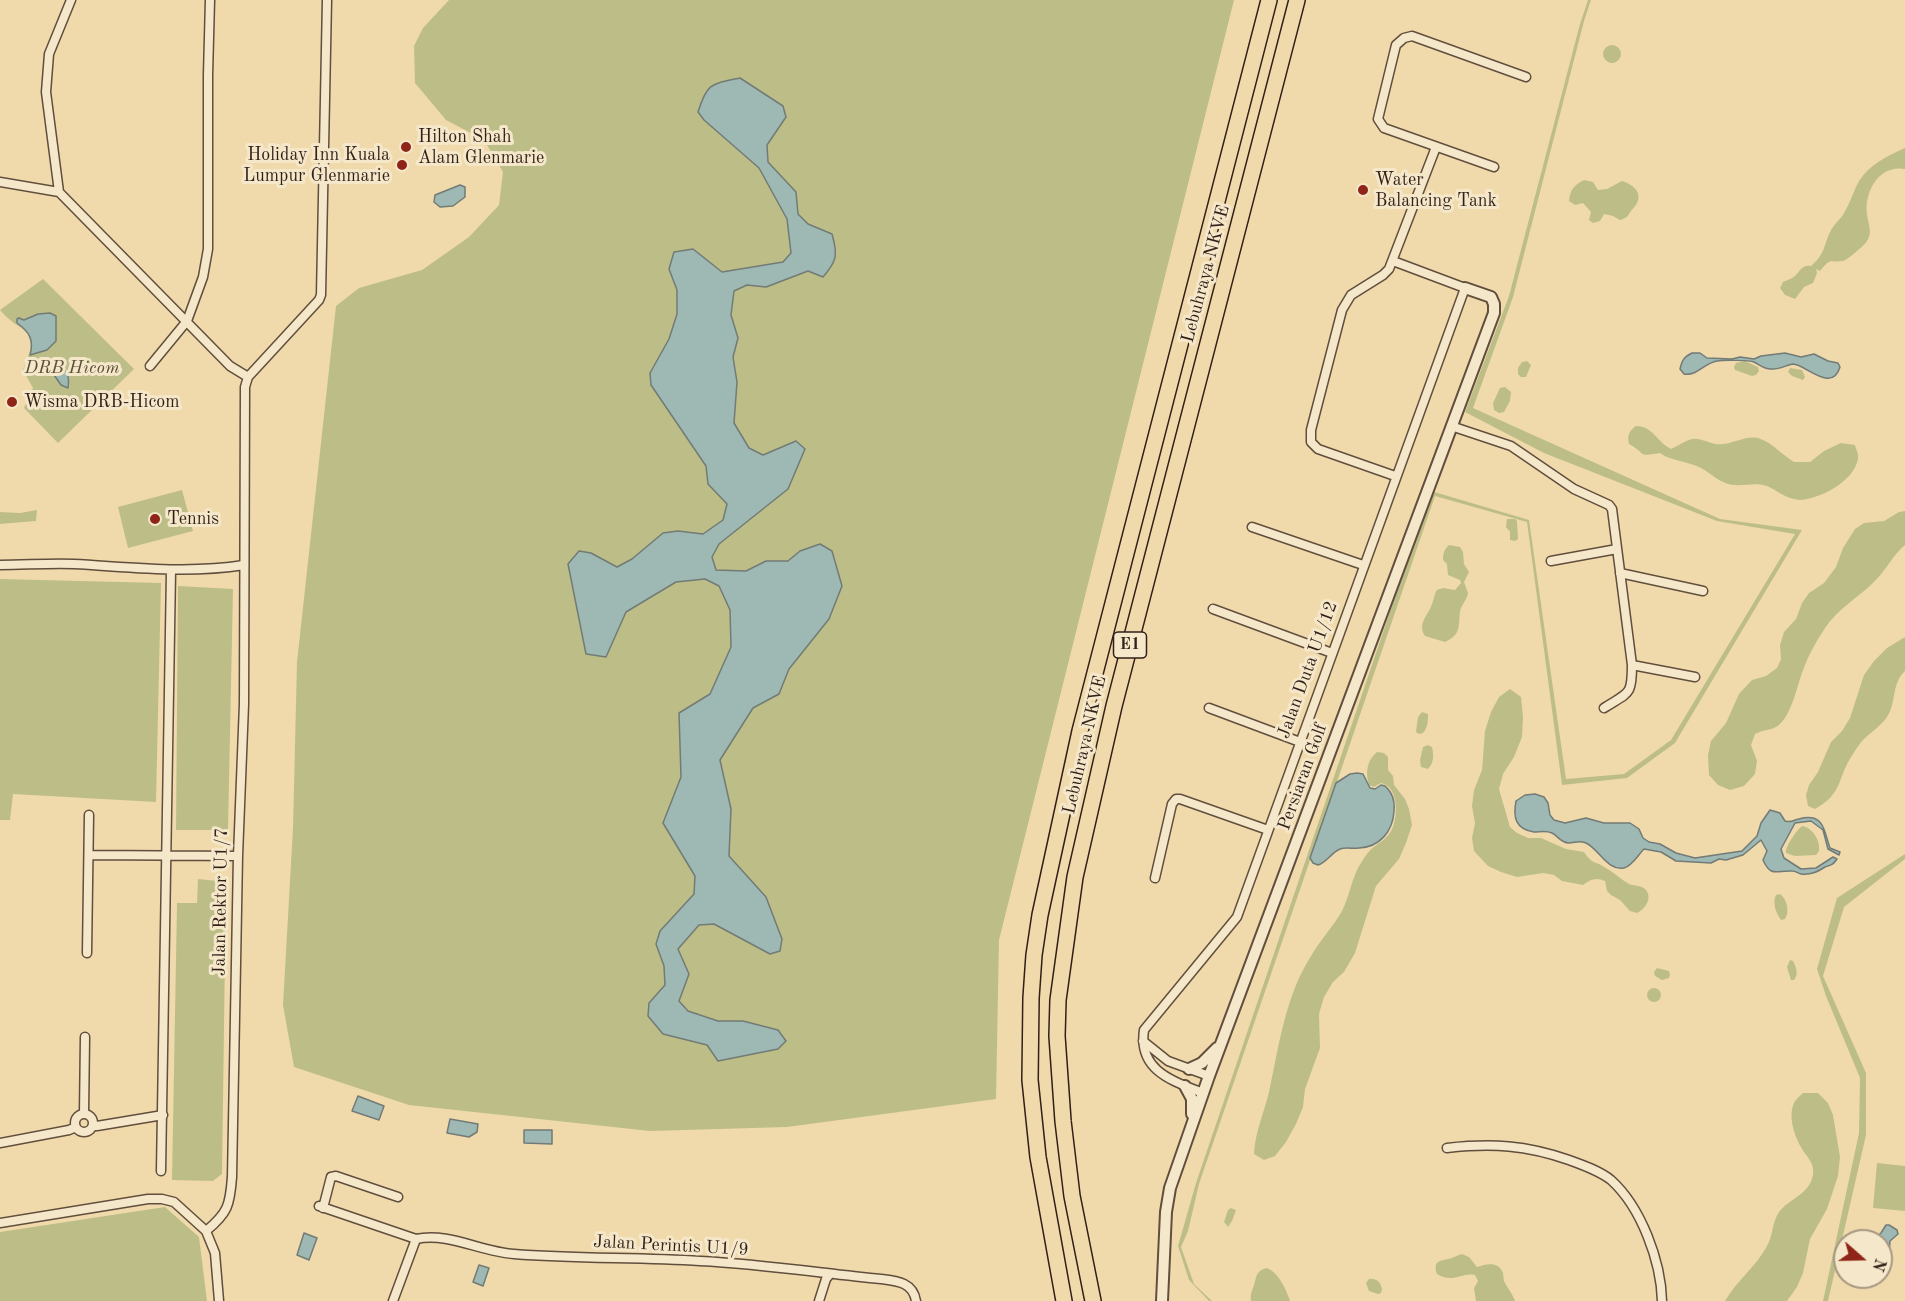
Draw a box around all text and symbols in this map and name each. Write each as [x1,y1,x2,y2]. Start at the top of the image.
place label: Hilton Shah Alam Glenmarie [418,126,544,168]
marker: Hilton Shah Alam Glenmarie [399,140,413,154]
place label: Holiday Inn Kuala Lumpur Glenmarie [243,144,390,186]
marker: Holiday Inn Kuala Lumpur Glenmarie [395,158,409,172]
place label: Water Balancing Tank [1375,169,1497,212]
marker: Water Balancing Tank [1356,183,1370,197]
street label: Lebuhraya NKVE [1177,203,1235,345]
park label: DRB Hicom [25,357,119,379]
place label: Wisma DRB-Hicom [24,391,179,413]
marker: Wisma DRB-Hicom [5,395,19,409]
place label: Tennis [167,508,219,530]
marker: Tennis [148,512,162,526]
street label: Jalan Duta U1/12 [1273,598,1343,742]
road number: E1 [1114,632,1146,658]
street label: Lebuhraya NKVE [1059,674,1111,816]
street label: Persiaran Golf [1274,721,1332,833]
street label: Jalan Rektor U1/7 [209,828,233,976]
north arrow [1833,1229,1893,1289]
street label: Jalan Perintis U1/9 [593,1231,749,1261]
text: N [1868,1256,1888,1273]

